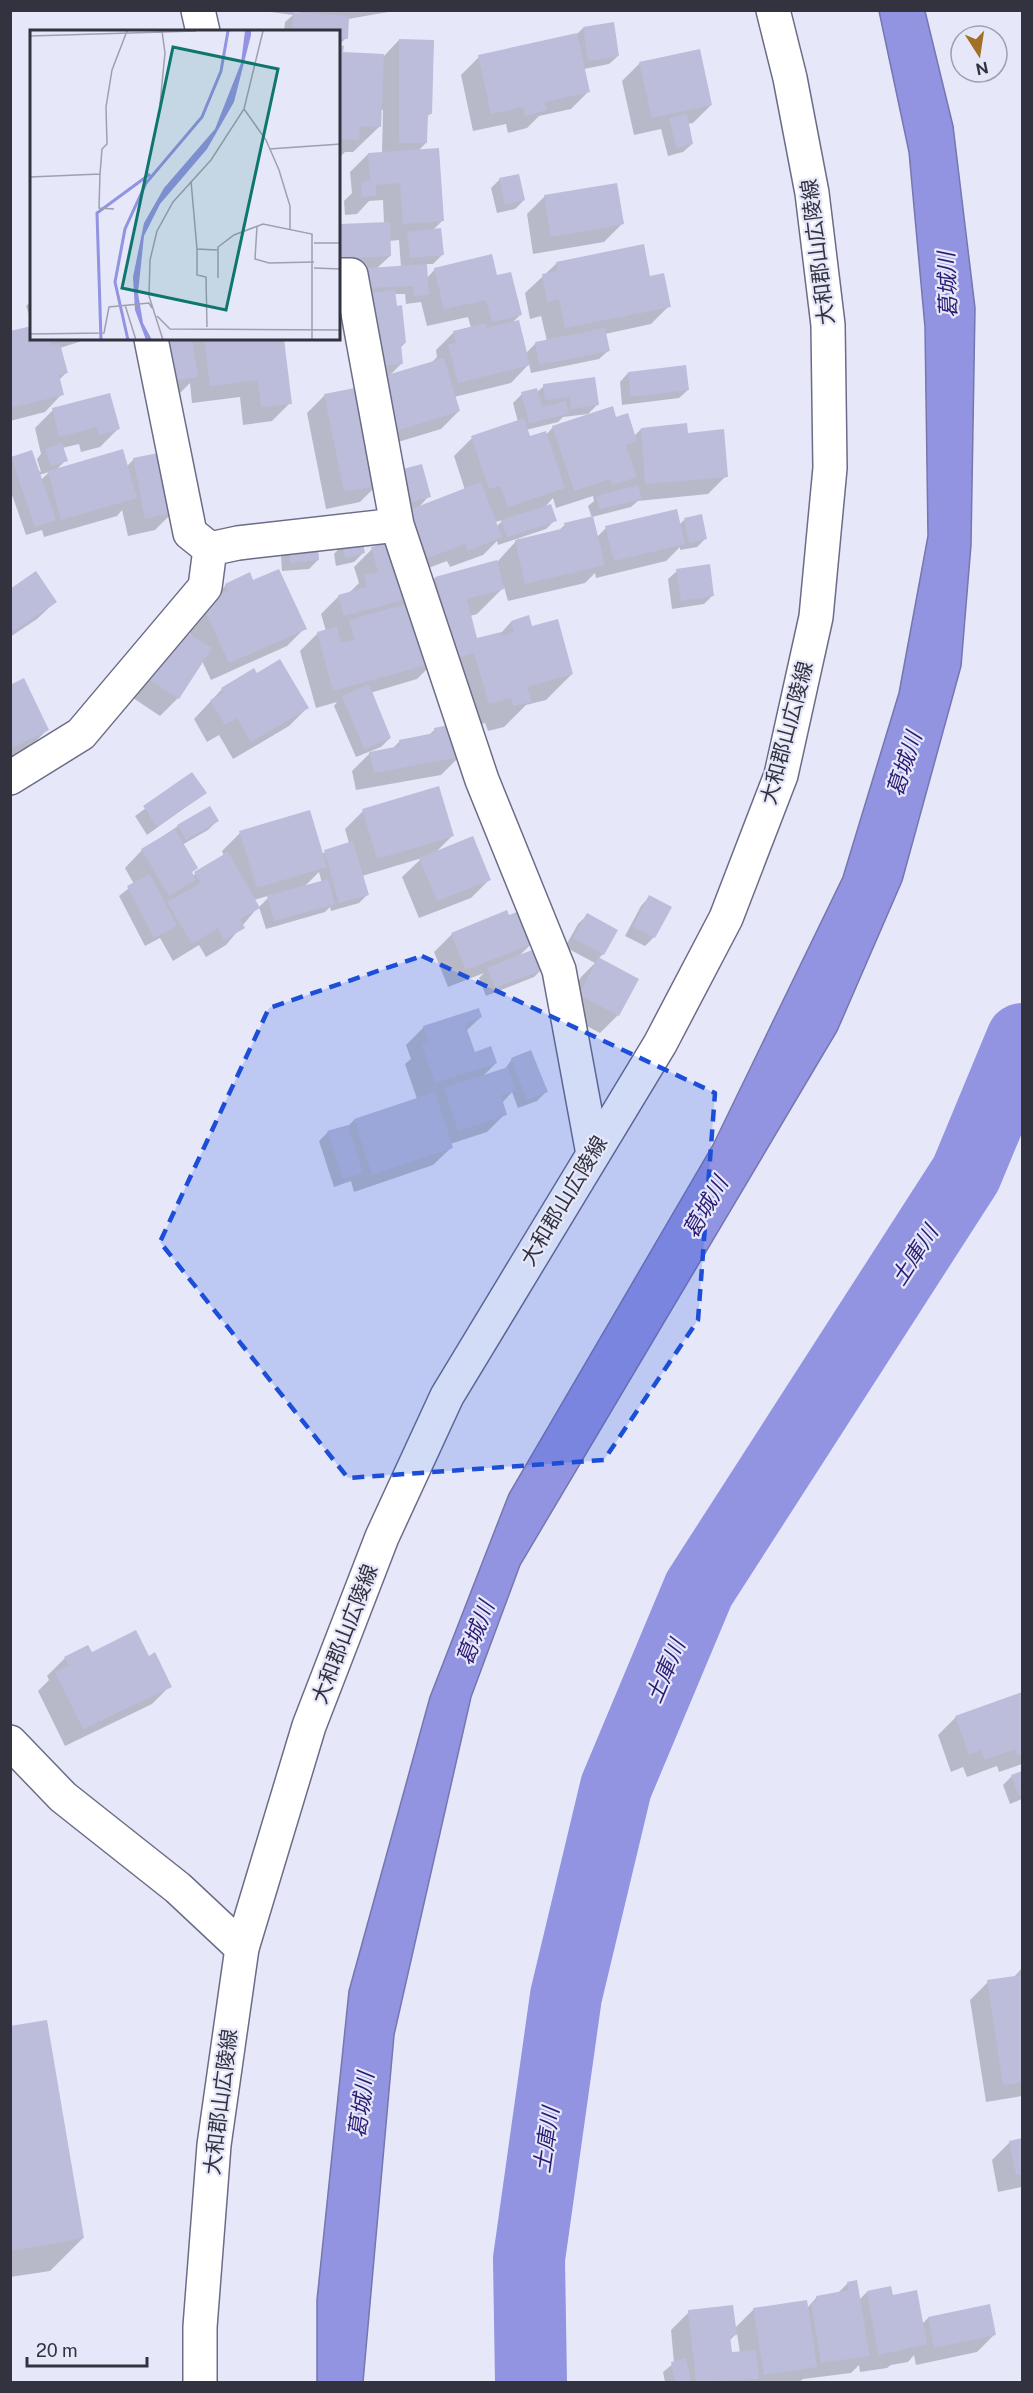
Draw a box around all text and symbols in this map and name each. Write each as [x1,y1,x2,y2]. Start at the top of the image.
north arrow [949,24,1009,84]
inset map [30,30,340,340]
text: N [974,58,990,79]
street label: 大和郡山広陵線 [796,178,839,327]
water label: 葛城川 [933,250,961,318]
street label: 大和郡山広陵線 [755,659,818,807]
water label: 葛城川 [881,727,927,799]
street label: 大和郡山広陵線 [515,1131,612,1270]
water label: 葛城川 [677,1170,734,1242]
water label: 土庫川 [885,1219,944,1290]
street label: 大和郡山広陵線 [307,1561,383,1707]
water label: 葛城川 [451,1596,500,1668]
water label: 土庫川 [640,1634,691,1706]
street label: 大和郡山広陵線 [199,2027,242,2176]
water label: 葛城川 [344,2069,379,2139]
water label: 土庫川 [529,2104,564,2174]
scale bar [27,2330,147,2368]
text: 20 m [36,2340,78,2361]

